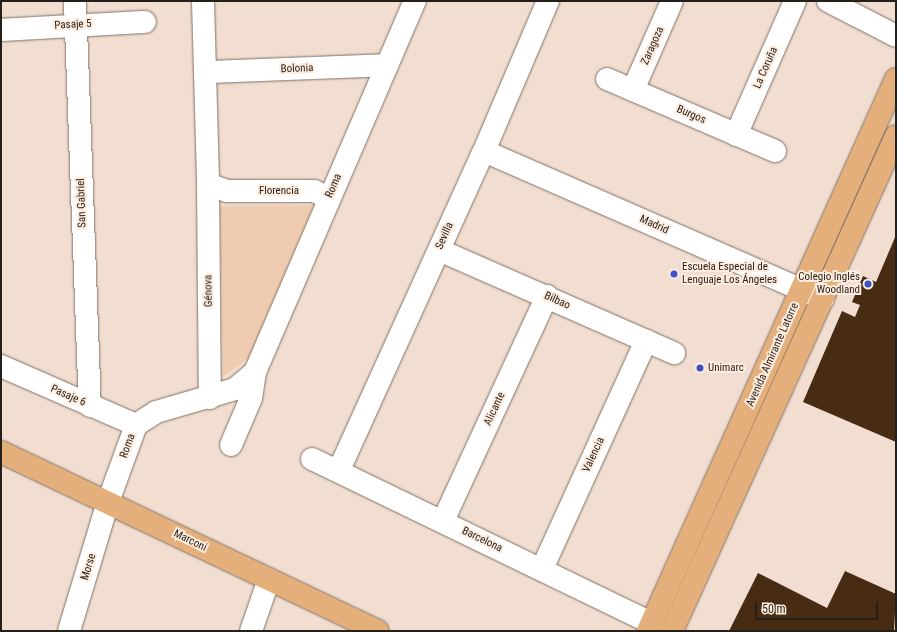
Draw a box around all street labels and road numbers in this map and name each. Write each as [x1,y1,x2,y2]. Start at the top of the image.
street label: Pasaje 5 [54,17,92,33]
street label: Zaragoza [639,25,667,67]
street label: La Coruña [751,45,781,91]
street label: Bolonia [280,62,314,76]
street label: Burgos [674,103,708,127]
street label: Roma [323,172,345,200]
street label: San Gabriel [75,178,89,228]
street label: Florencia [259,184,299,198]
street label: Madrid [637,213,671,237]
street label: Sevilla [433,220,457,252]
street label: Génova [202,275,216,307]
street label: Bilbao [542,289,572,313]
street label: Avenida Almirante Latorre [744,301,802,409]
street label: Pasaje 6 [48,382,88,410]
street label: Alicante [482,390,508,428]
street label: Roma [118,432,138,460]
street label: Valencia [580,435,608,475]
street label: Barcelona [460,525,504,555]
street label: Marconi [171,527,209,555]
street label: Morse [79,552,99,582]

